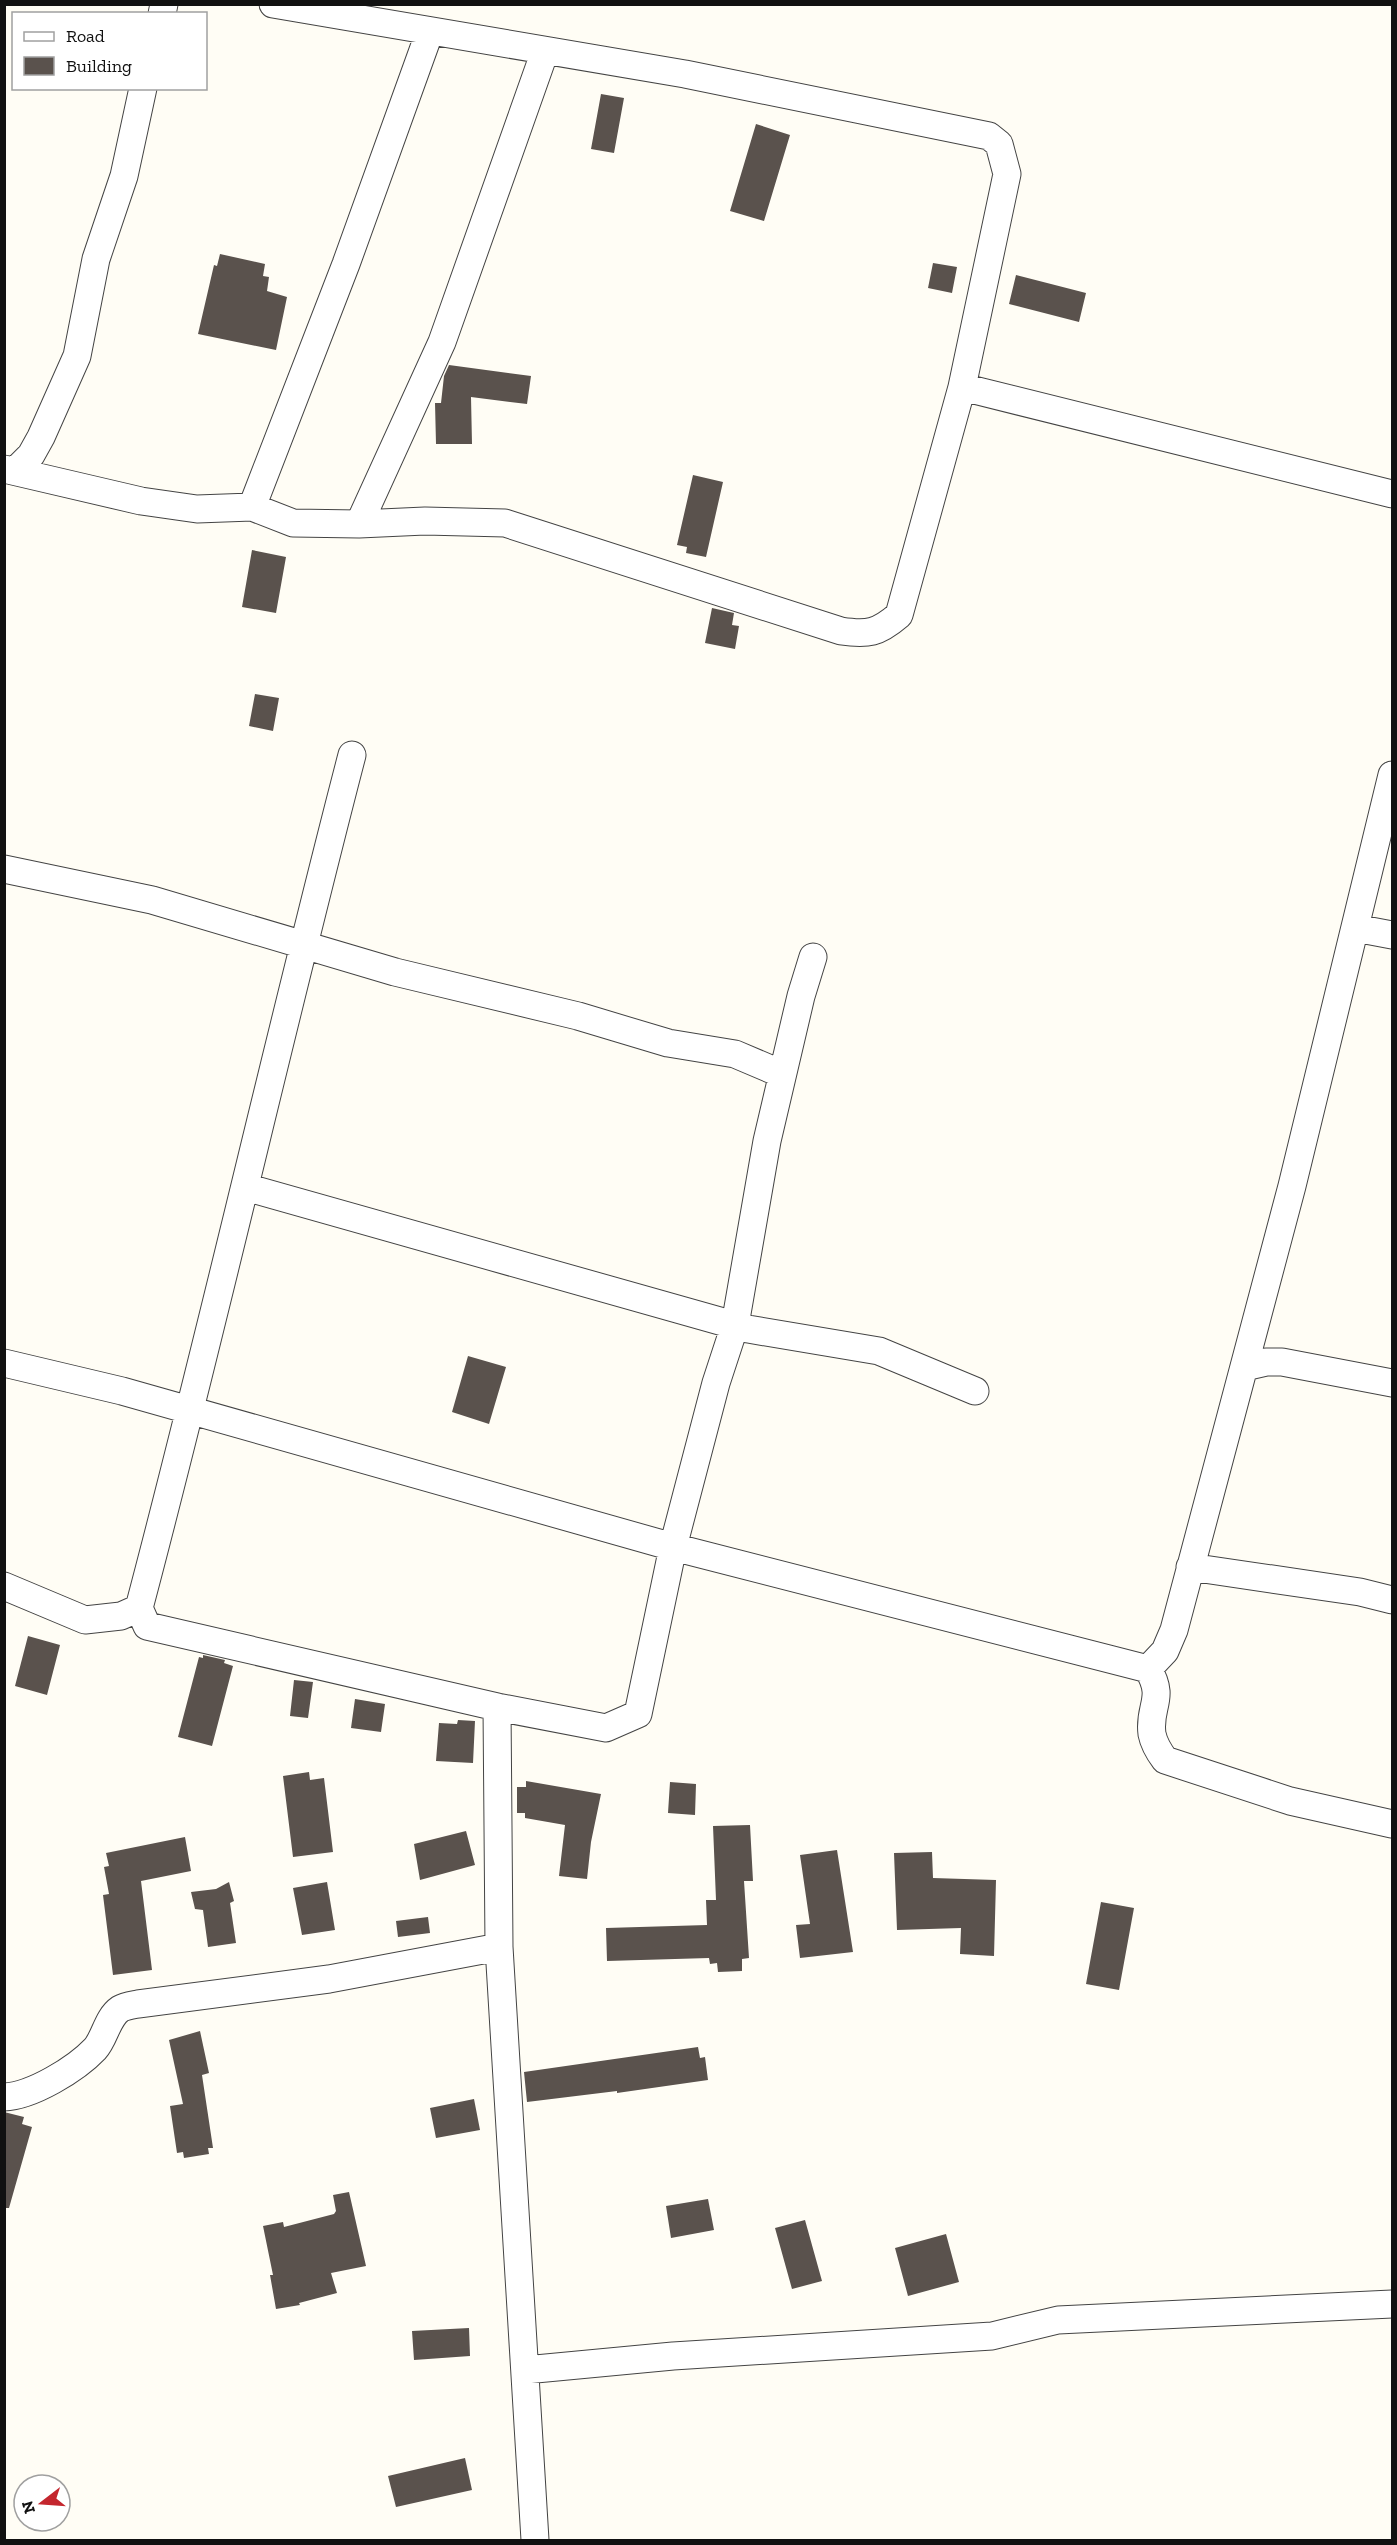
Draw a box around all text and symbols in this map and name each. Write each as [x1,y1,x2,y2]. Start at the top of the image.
legend [12,12,207,90]
text: Road [66,25,105,47]
text: Building [66,55,132,77]
north arrow [12,2473,72,2533]
text: N [17,2499,39,2516]

